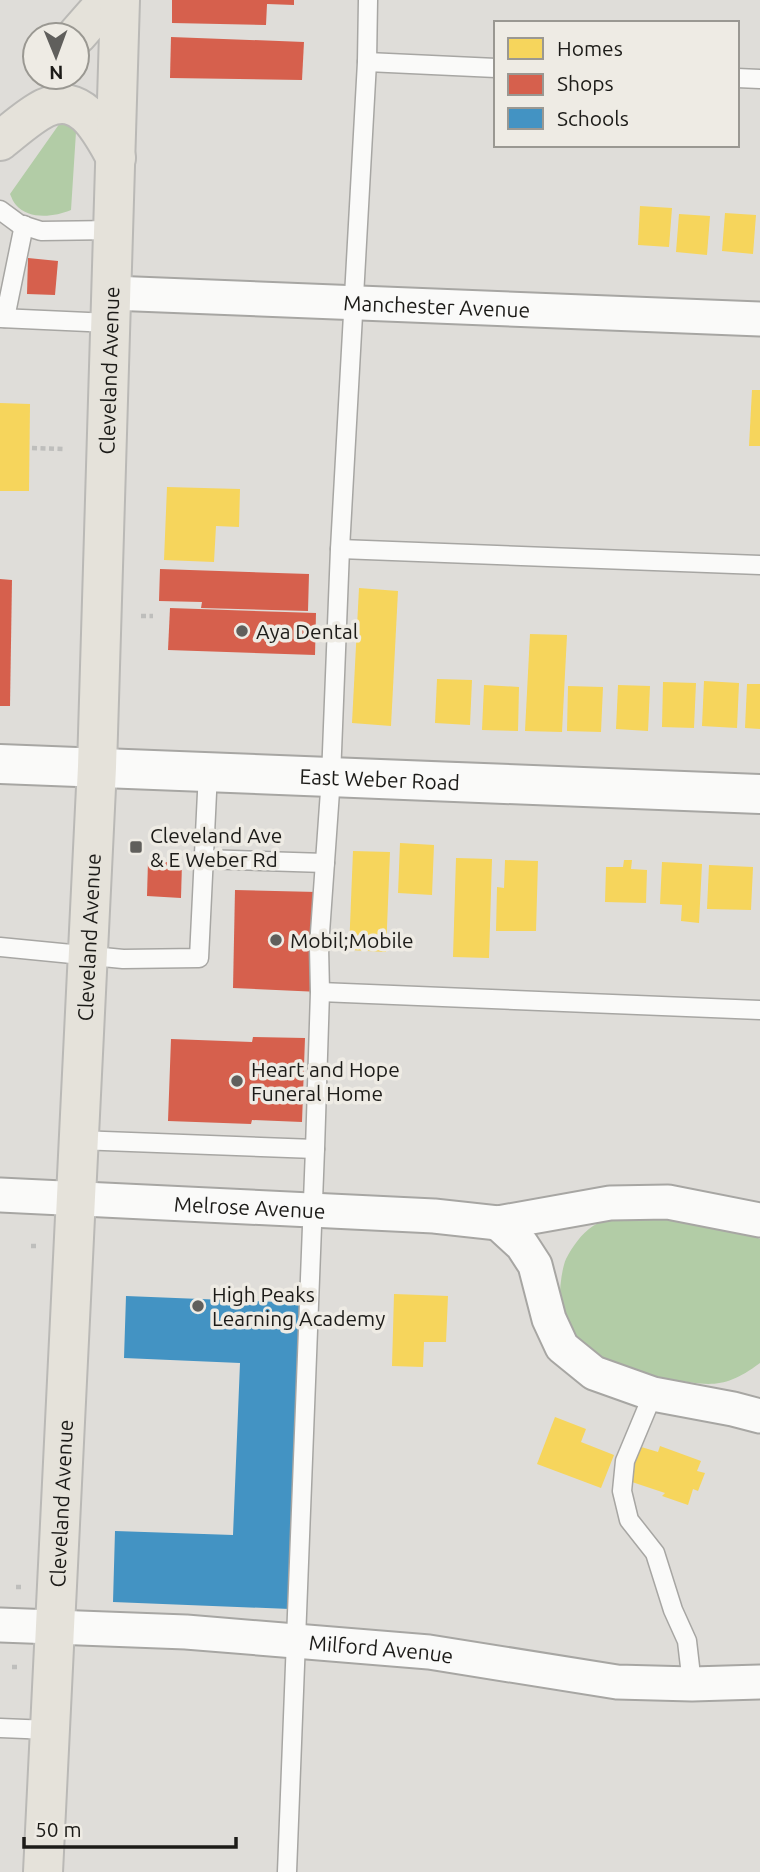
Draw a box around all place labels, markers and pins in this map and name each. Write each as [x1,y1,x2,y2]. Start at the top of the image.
place label: Aya Dental [256,619,358,643]
marker: Aya Dental [234,623,250,639]
place label: Cleveland Ave & E Weber Rd [150,823,282,871]
marker: Cleveland Ave & E Weber Rd [128,839,144,855]
place label: Mobil;Mobile [290,928,414,952]
marker: Mobil;Mobile [268,932,284,948]
place label: Heart and Hope Funeral Home [251,1057,400,1105]
marker: Heart and Hope Funeral Home [229,1073,245,1089]
place label: High Peaks Learning Academy [212,1282,385,1330]
marker: High Peaks Learning Academy [190,1298,206,1314]

